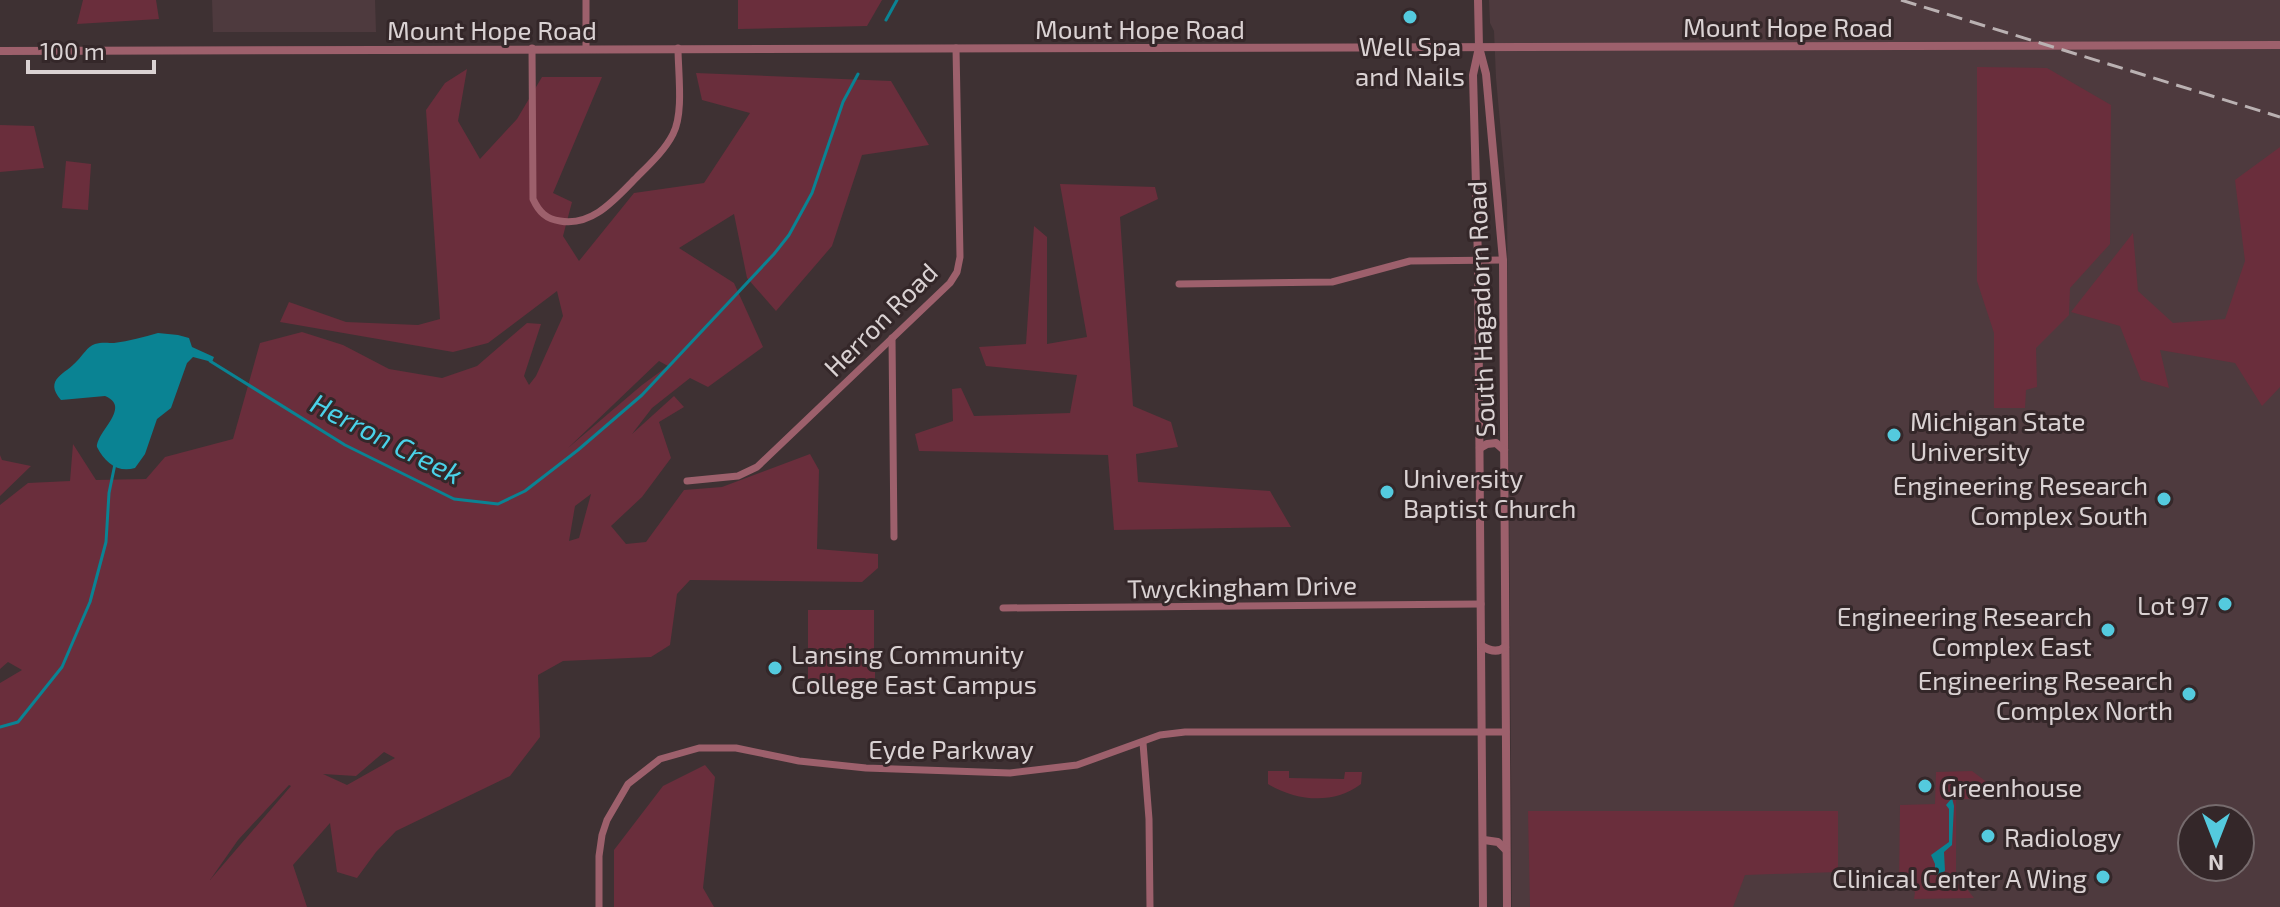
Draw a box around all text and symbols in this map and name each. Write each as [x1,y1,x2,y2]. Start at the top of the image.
marker: Well Spa and Nails [1401,8,1419,26]
street label: Mount Hope Road [1683,11,1893,42]
street label: Mount Hope Road [1035,13,1245,44]
street label: Mount Hope Road [387,14,597,45]
scale bar [28,24,154,74]
place label: Well Spa and Nails [1355,30,1465,91]
text: 100 m [40,36,105,65]
street label: South Hagadorn Road [1460,180,1500,438]
street label: Herron Road [817,256,943,382]
water label: Herron Creek [306,385,468,491]
place label: Michigan State University [1910,405,2086,466]
marker: Michigan State University [1885,426,1903,444]
place label: University Baptist Church [1403,462,1576,523]
place label: Engineering Research Complex South [1893,469,2148,530]
marker: University Baptist Church [1378,483,1396,501]
marker: Engineering Research Complex South [2155,490,2173,508]
street label: Twyckingham Drive [1127,568,1357,604]
place label: Lot 97 [2137,589,2209,620]
marker: Lot 97 [2216,595,2234,613]
place label: Engineering Research Complex East [1837,600,2092,661]
marker: Engineering Research Complex East [2099,621,2117,639]
place label: Lansing Community College East Campus [791,638,1037,699]
marker: Lansing Community College East Campus [766,659,784,677]
place label: Engineering Research Complex North [1918,664,2173,725]
marker: Engineering Research Complex North [2180,685,2198,703]
street label: Eyde Parkway [868,733,1034,764]
place label: Greenhouse [1941,771,2082,802]
marker: Greenhouse [1916,777,1934,795]
north arrow [2176,803,2256,883]
place label: Radiology [2004,821,2121,852]
marker: Radiology [1979,827,1997,845]
text: N [2208,851,2224,877]
place label: Clinical Center A Wing [1832,862,2087,893]
marker: Clinical Center A Wing [2094,868,2112,886]

